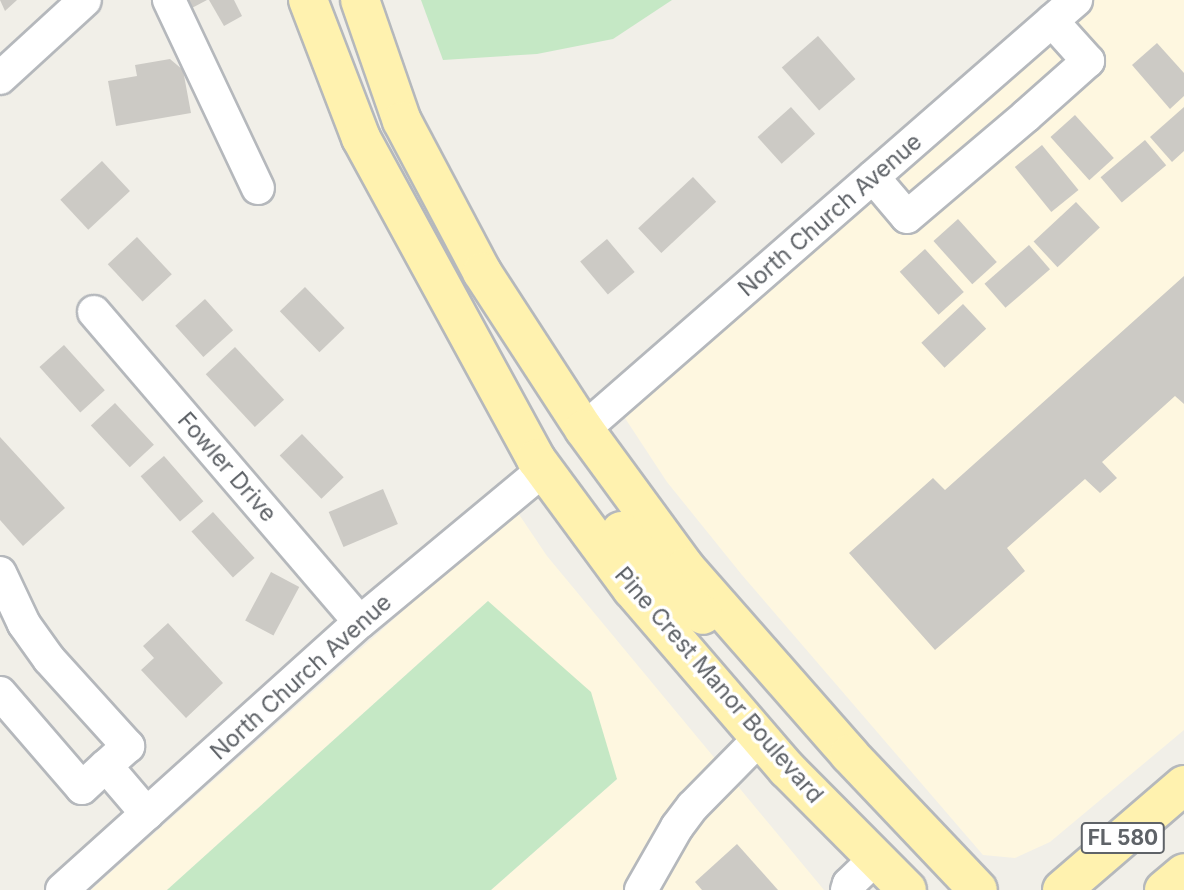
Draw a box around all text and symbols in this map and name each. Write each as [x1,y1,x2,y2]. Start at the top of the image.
street label: North Church Avenue [733,128,927,302]
street label: Fowler Drive [172,407,282,527]
street label: Pine Crest Manor Boulevard [609,561,829,809]
street label: North Church Avenue [205,588,397,766]
road number: FL 580 [1079,820,1167,856]

